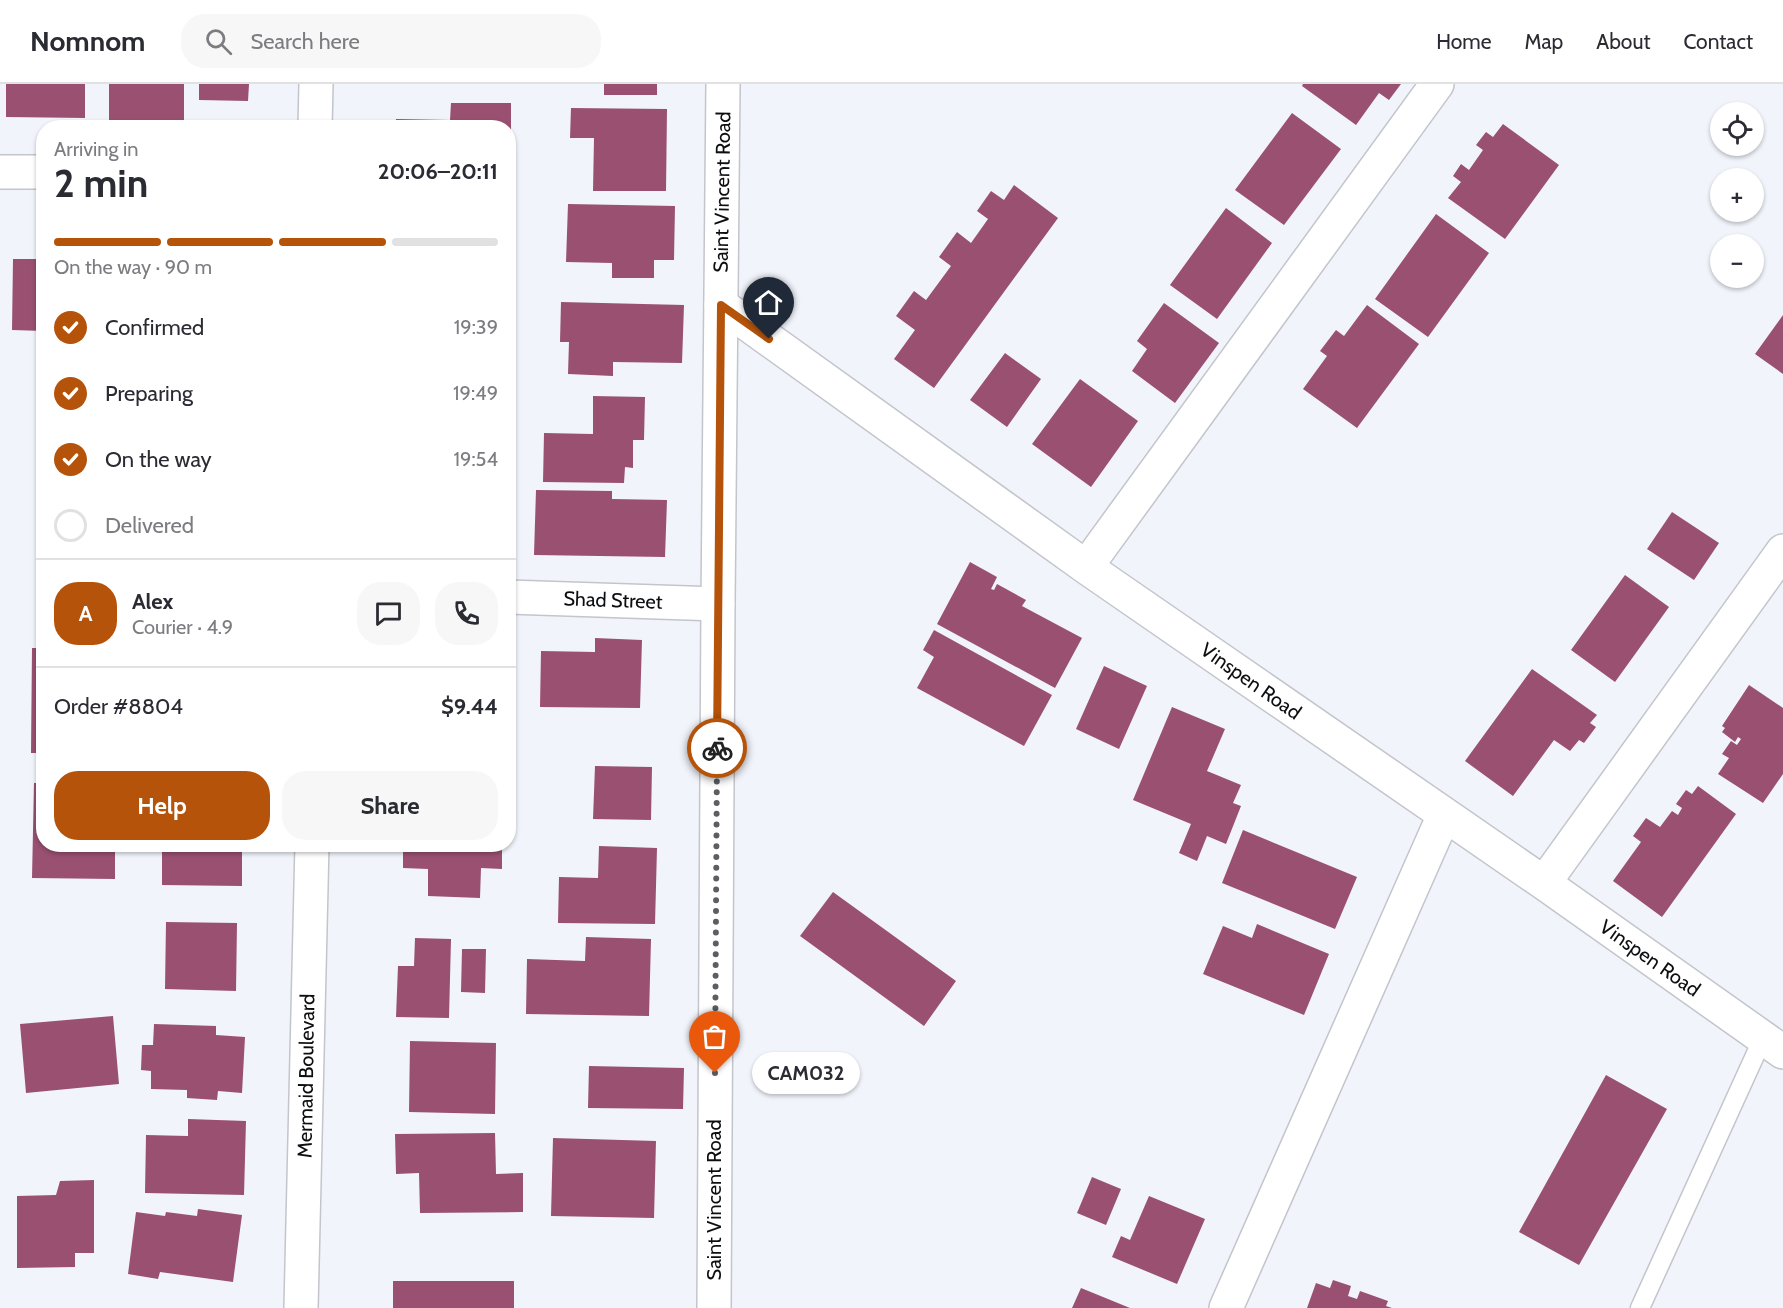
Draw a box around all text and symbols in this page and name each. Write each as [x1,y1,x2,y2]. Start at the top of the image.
search box [181,14,601,68]
text: Nomnom [30,24,145,58]
icon: search [202,25,235,58]
text: Search here [250,28,360,55]
text: Home [1436,29,1492,54]
text: Map [1525,29,1563,54]
text: About [1596,29,1650,54]
text: Contact [1683,29,1753,54]
map controls [1710,102,1764,288]
button: locate [1710,102,1764,156]
street label: Saint Vincent Road [709,111,735,273]
text: Arriving in [54,137,138,161]
text: 20:06–20:11 [378,158,498,185]
text: 2 min [54,159,148,207]
button: + [1710,168,1764,222]
button: − [1710,234,1764,288]
text: On the way · 90 m [54,255,212,279]
pin [743,277,794,339]
icon: home [752,286,785,319]
icon: check [54,311,87,344]
text: Confirmed [105,314,204,341]
text: 19:39 [454,315,498,339]
icon: check [54,377,87,410]
text: Preparing [105,380,193,407]
text: 19:49 [453,381,498,405]
icon: check [54,443,87,476]
text: On the way [105,446,212,473]
text: 19:54 [454,447,498,471]
text: Delivered [105,512,194,539]
button: chat [357,582,420,645]
button: phone [435,582,498,645]
street label: Shad Street [563,586,663,614]
text: Alex [132,588,173,615]
text: A [79,600,92,627]
text: Courier · 4.9 [132,615,233,639]
street label: Vinspen Road [1196,638,1306,724]
text: Order #8804 [54,693,183,720]
text: $9.44 [441,693,498,720]
courier [687,718,747,778]
icon: bike [701,732,734,765]
button: Help [54,771,270,840]
button: Share [282,771,498,840]
street label: Vinspen Road [1595,915,1705,1001]
street label: Mermaid Boulevard [293,994,319,1158]
pin [689,1011,740,1073]
icon: bag [698,1020,731,1053]
callout: CAM032 [751,1052,859,1094]
text: CAM032 [768,1061,844,1085]
street label: Saint Vincent Road [702,1119,726,1281]

